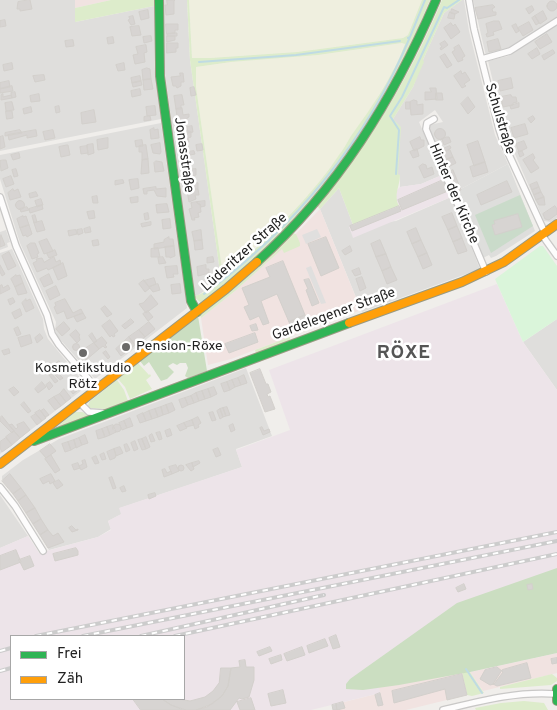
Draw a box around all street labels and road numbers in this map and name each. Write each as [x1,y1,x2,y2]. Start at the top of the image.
street label: Schulstraße [480,81,518,157]
street label: Jonasstraße [169,116,197,194]
street label: Hinter der Kirche [424,141,482,247]
street label: Lüderitzer Straße [199,210,291,296]
street label: Gardelegener Straße [270,285,398,345]

